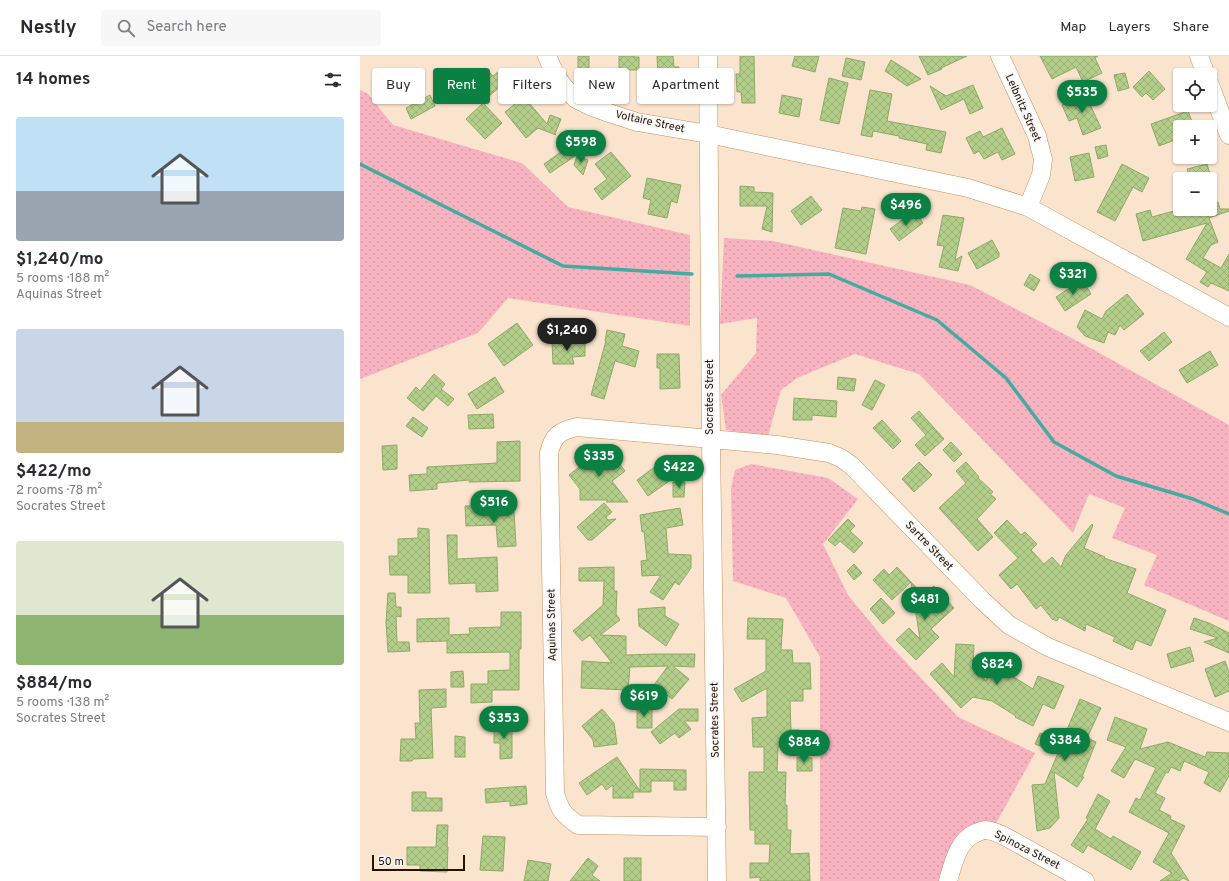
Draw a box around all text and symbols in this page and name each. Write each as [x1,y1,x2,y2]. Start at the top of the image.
search box [101,10,381,46]
text: Nestly [20,16,77,40]
icon: search [115,17,137,39]
text: Search here [147,18,227,37]
text: Map [1060,19,1086,36]
text: Layers [1108,19,1150,36]
text: Share [1172,19,1209,36]
chip: Buy [372,68,425,104]
chip: Rent [433,68,490,104]
chip: Filters [498,68,566,104]
chip: New [574,68,629,104]
chip: Apartment [637,68,734,104]
map controls [1173,68,1217,216]
button: locate [1173,68,1217,112]
text: 14 homes [16,69,90,91]
icon: filters [322,69,344,91]
street label: Leibnitz Street [1002,72,1044,144]
pin: $535 [1058,80,1106,114]
text: $535 [1066,85,1098,101]
street label: Voltaire Street [614,108,686,136]
button: + [1173,120,1217,164]
pin: $598 [557,130,605,164]
text: $598 [565,135,597,151]
icon: home [144,143,216,215]
button: − [1173,172,1217,216]
pin: $496 [882,193,930,227]
text: $496 [890,198,922,214]
text: $1,240/mo [16,249,104,271]
pin: $321 [1049,262,1097,296]
text: $321 [1059,267,1087,283]
text: 5 rooms · 188 m² [16,271,109,287]
text: Aquinas Street [16,287,102,303]
pin: $1,240 [534,318,600,352]
text: $1,240 [546,323,588,339]
icon: home [144,355,216,427]
street label: Socrates Street [703,359,717,435]
pin: $335 [575,444,623,478]
text: $335 [583,449,615,465]
pin: $422 [655,455,703,489]
text: $422 [663,460,695,476]
text: $422/mo [16,461,92,483]
text: 2 rooms · 78 m² [16,483,102,499]
pin: $516 [470,490,518,524]
text: $516 [480,495,508,511]
text: Socrates Street [16,499,106,515]
street label: Sartre Street [902,518,956,574]
icon: home [144,567,216,639]
pin: $481 [901,587,949,621]
street label: Aquinas Street [544,589,560,661]
text: $481 [910,592,940,608]
pin: $824 [973,652,1021,686]
text: $824 [981,657,1013,673]
text: $884/mo [16,673,92,695]
street label: Socrates Street [707,682,723,758]
pin: $619 [620,684,668,718]
text: $619 [629,689,659,705]
text: 5 rooms · 138 m² [16,695,109,711]
pin: $353 [480,706,528,740]
text: Socrates Street [16,711,106,727]
text: $353 [488,711,520,727]
pin: $384 [1041,728,1089,762]
pin: $884 [780,730,828,764]
text: $384 [1049,733,1081,749]
text: $884 [788,735,820,751]
street label: Spinoza Street [992,827,1062,873]
scale bar [372,853,465,872]
text: 50 m [378,855,404,869]

